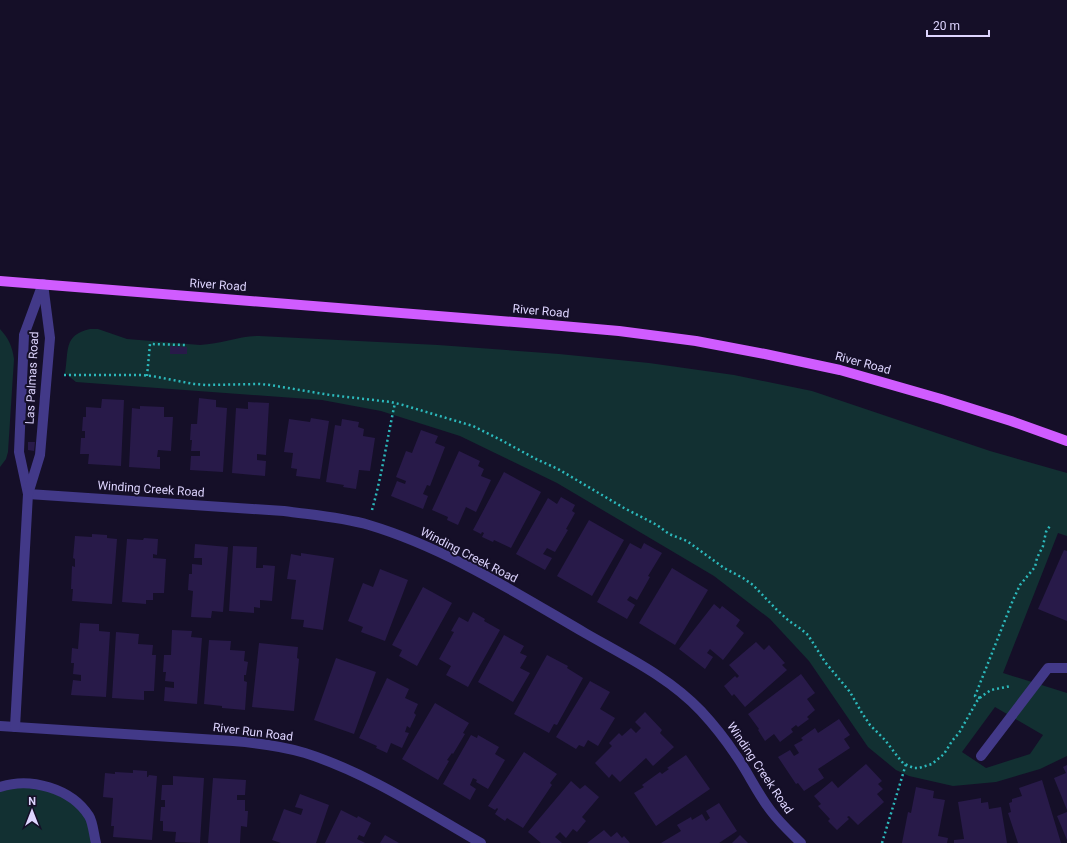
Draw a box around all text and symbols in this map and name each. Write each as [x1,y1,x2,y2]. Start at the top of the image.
scale bar [927,12,989,38]
text: 20 m [933,19,960,33]
street label: River Road [189,276,247,294]
street label: River Road [512,302,570,320]
street label: Las Palmas Road [23,331,41,425]
street label: River Road [834,349,892,377]
street label: Winding Creek Road [97,478,205,500]
street label: Winding Creek Road [418,524,520,586]
street label: River Run Road [212,720,294,744]
street label: Winding Creek Road [724,720,796,816]
north arrow [12,791,52,831]
text: N [28,795,36,808]

